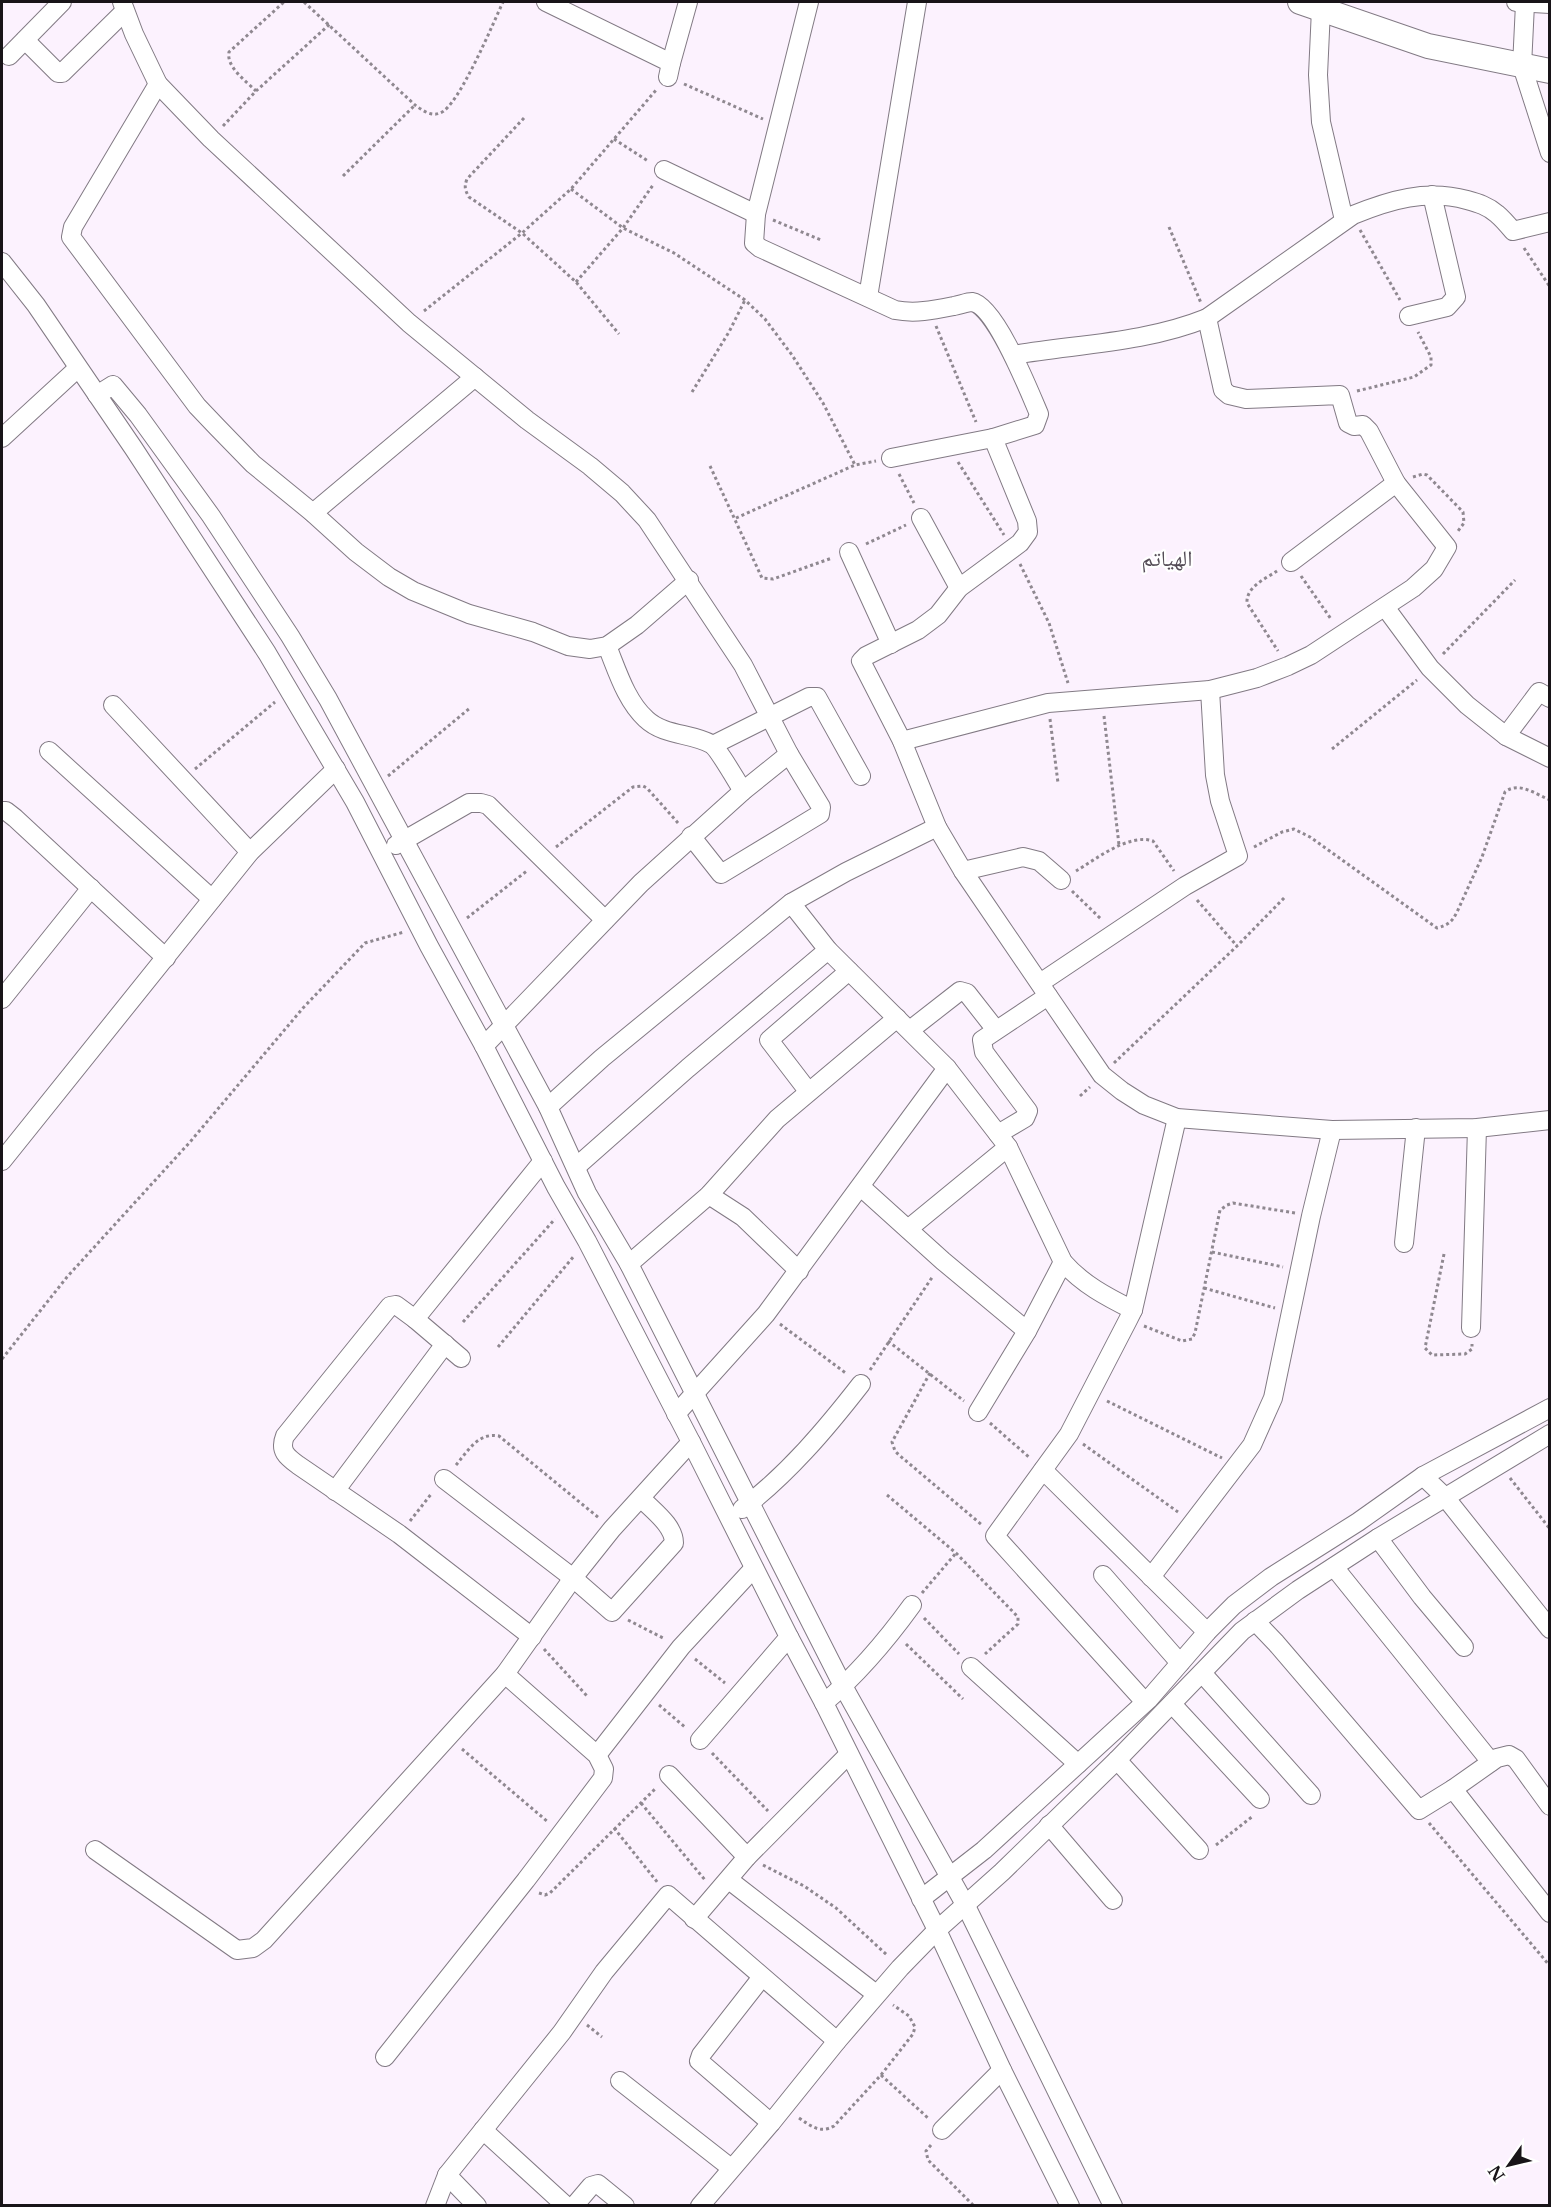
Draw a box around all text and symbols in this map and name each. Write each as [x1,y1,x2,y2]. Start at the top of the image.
district label: الهياتم [1142,545,1192,573]
north arrow [1479,2135,1539,2195]
text: N [1484,2162,1509,2185]

